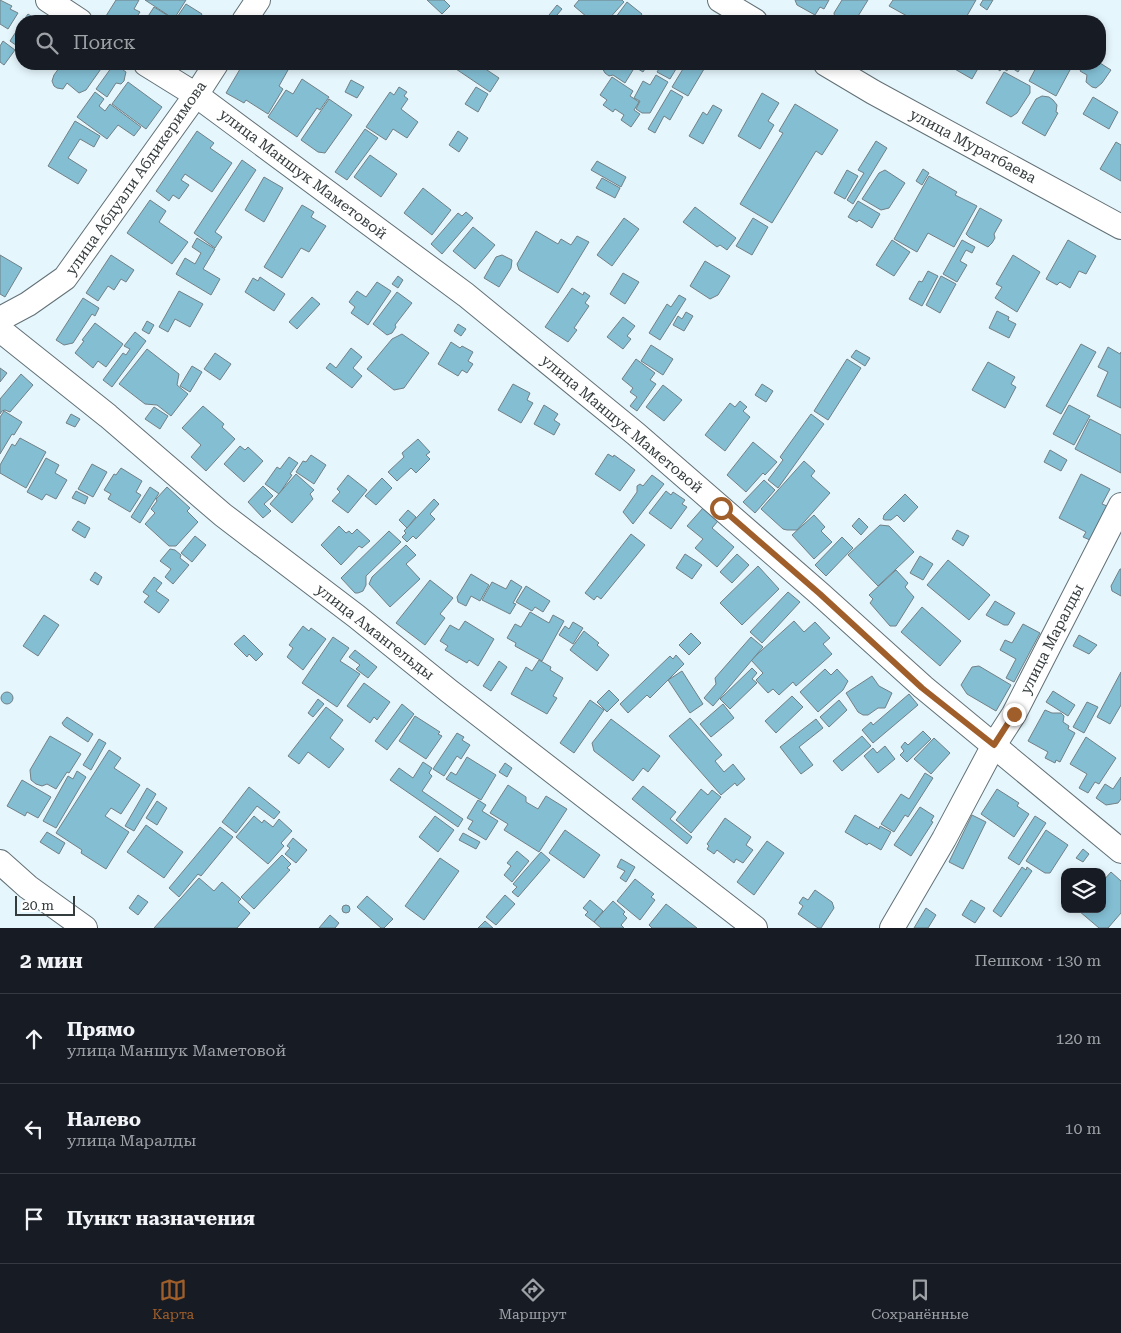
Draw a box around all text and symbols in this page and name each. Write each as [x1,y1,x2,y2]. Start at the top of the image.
search box [15,15,1106,70]
icon: search [33,29,61,57]
text: Поиск [73,31,136,54]
street label: улица Абдуали Абдикеримова [62,78,210,278]
street label: улица Маншук Маметовой [216,105,390,243]
street label: улица Муратбаева [907,105,1039,187]
street label: улица Маншук Маметовой [538,351,706,497]
route start [710,497,733,520]
street label: улица Амангельды [312,580,438,684]
street label: улица Маралды [1016,581,1088,697]
route end [1003,703,1026,726]
map controls [1061,868,1106,913]
button: layers [1061,868,1106,913]
scale bar [15,893,75,916]
text: 20 m [22,897,54,913]
text: 2 мин [20,949,83,973]
text: Пешком · 130 m [974,951,1101,970]
text: Прямо [67,1018,135,1041]
icon: ahead [20,1025,48,1053]
text: 120 m [1055,1029,1101,1048]
text: улица Маншук Маметовой [67,1041,286,1060]
text: Налево [67,1108,141,1131]
icon: left [20,1115,48,1143]
text: 10 m [1064,1119,1101,1138]
text: улица Маралды [67,1131,196,1150]
icon: arrive [20,1205,48,1233]
text: Пункт назначения [67,1207,255,1230]
tab: Карта [152,1276,194,1322]
tab: Маршрут [499,1276,567,1322]
tab: Сохранённые [871,1276,969,1322]

